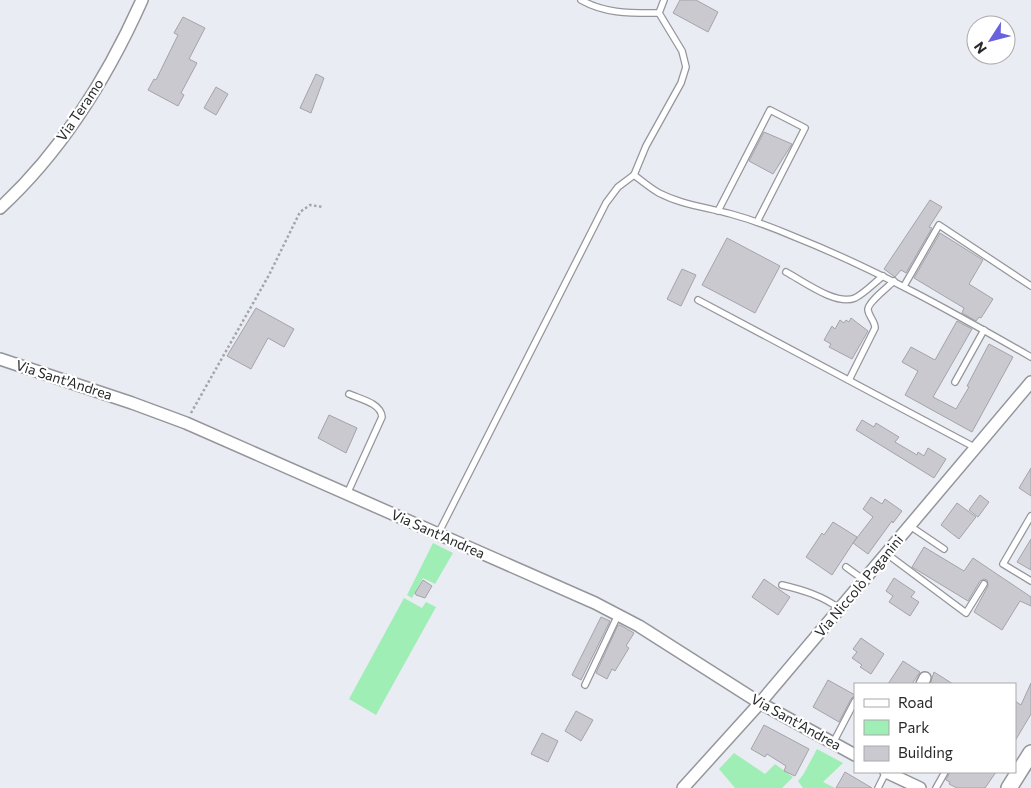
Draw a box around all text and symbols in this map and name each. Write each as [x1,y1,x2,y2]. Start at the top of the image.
north arrow [966,15,1016,65]
text: N [970,39,990,57]
street label: Via Teramo [52,75,107,144]
street label: Via Sant'Andrea [14,356,115,403]
street label: Via Sant'Andrea [389,505,488,562]
street label: Via Niccolò Paganini [811,531,906,640]
legend [854,683,1016,773]
street label: Via Sant'Andrea [748,690,844,753]
text: Road [898,693,933,711]
text: Park [898,718,929,736]
text: Building [898,743,953,761]

